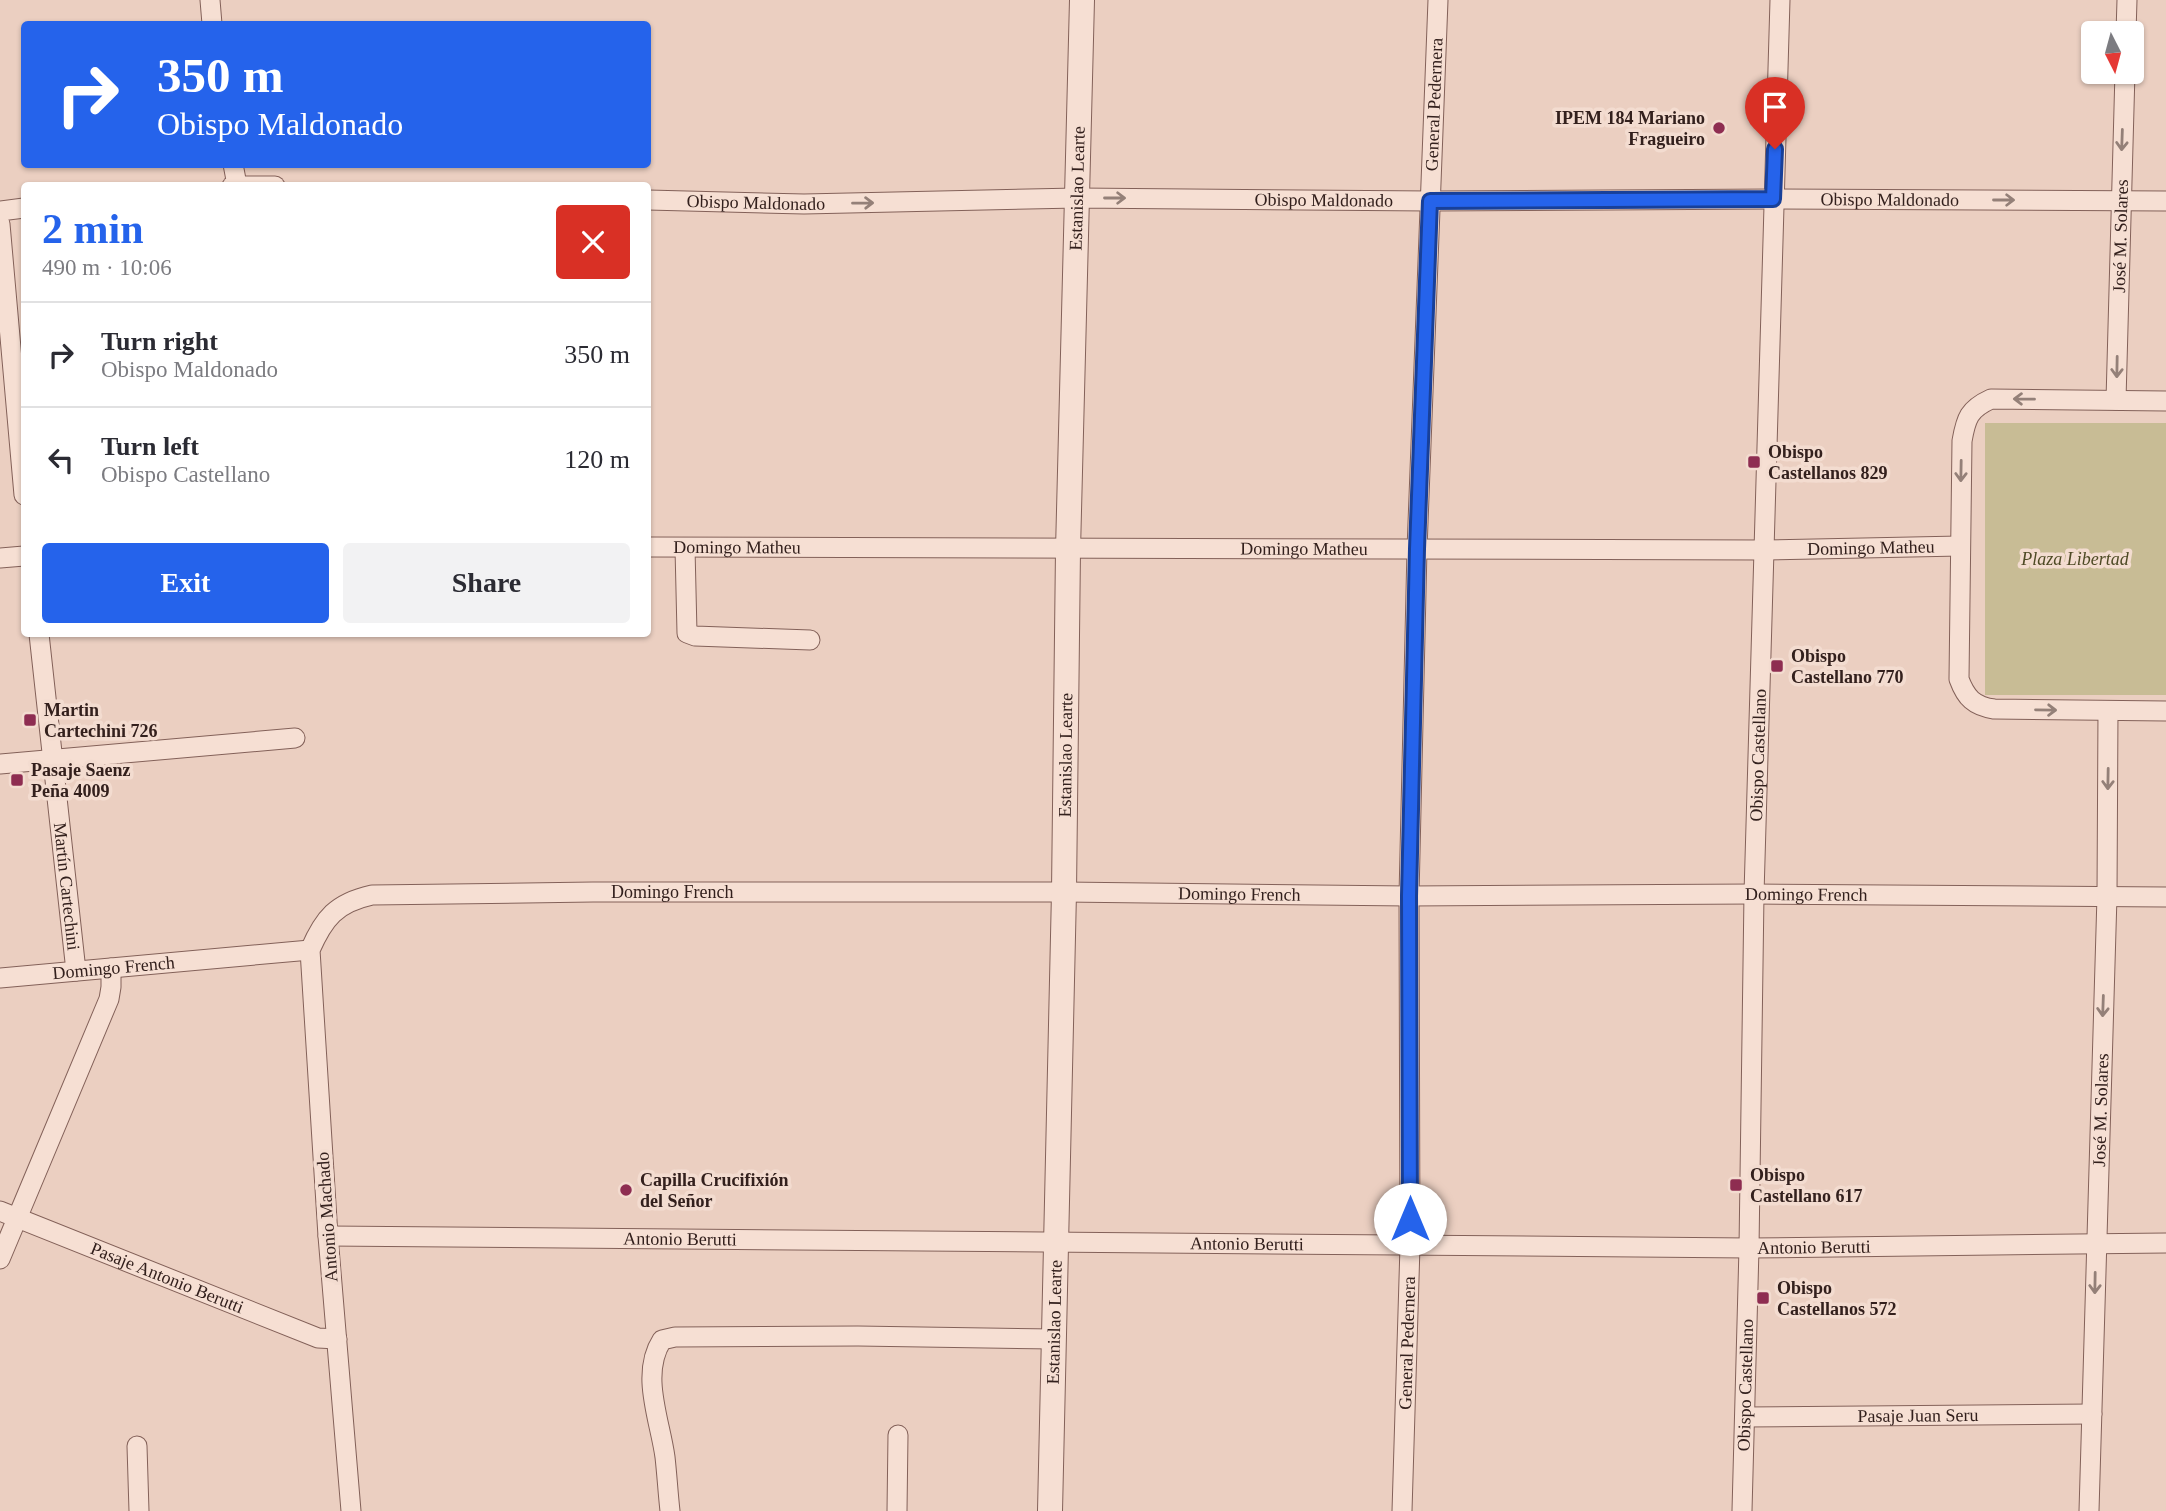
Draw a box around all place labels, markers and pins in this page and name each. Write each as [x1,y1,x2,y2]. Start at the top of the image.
pin [1745,77,1805,149]
place label: IPEM 184 Mariano Fragueiro [1555,108,1705,149]
marker: IPEM 184 Mariano Fragueiro [1711,120,1727,136]
place label: Obispo Castellanos 829 [1768,442,1888,483]
marker: Obispo Castellanos 829 [1746,454,1762,470]
place label: Obispo Castellano 770 [1791,646,1904,687]
marker: Obispo Castellano 770 [1769,658,1785,674]
place label: Martin Cartechini 726 [44,700,157,741]
marker: Martin Cartechini 726 [22,712,38,728]
place label: Pasaje Saenz Peña 4009 [31,760,130,801]
marker: Pasaje Saenz Peña 4009 [9,772,25,788]
place label: Obispo Castellano 617 [1750,1165,1863,1206]
place label: Capilla Crucifixión del Señor [640,1170,789,1211]
marker: Obispo Castellano 617 [1728,1177,1744,1193]
marker: Capilla Crucifixión del Señor [618,1182,634,1198]
place label: Obispo Castellanos 572 [1777,1278,1897,1319]
marker: Obispo Castellanos 572 [1755,1290,1771,1306]

